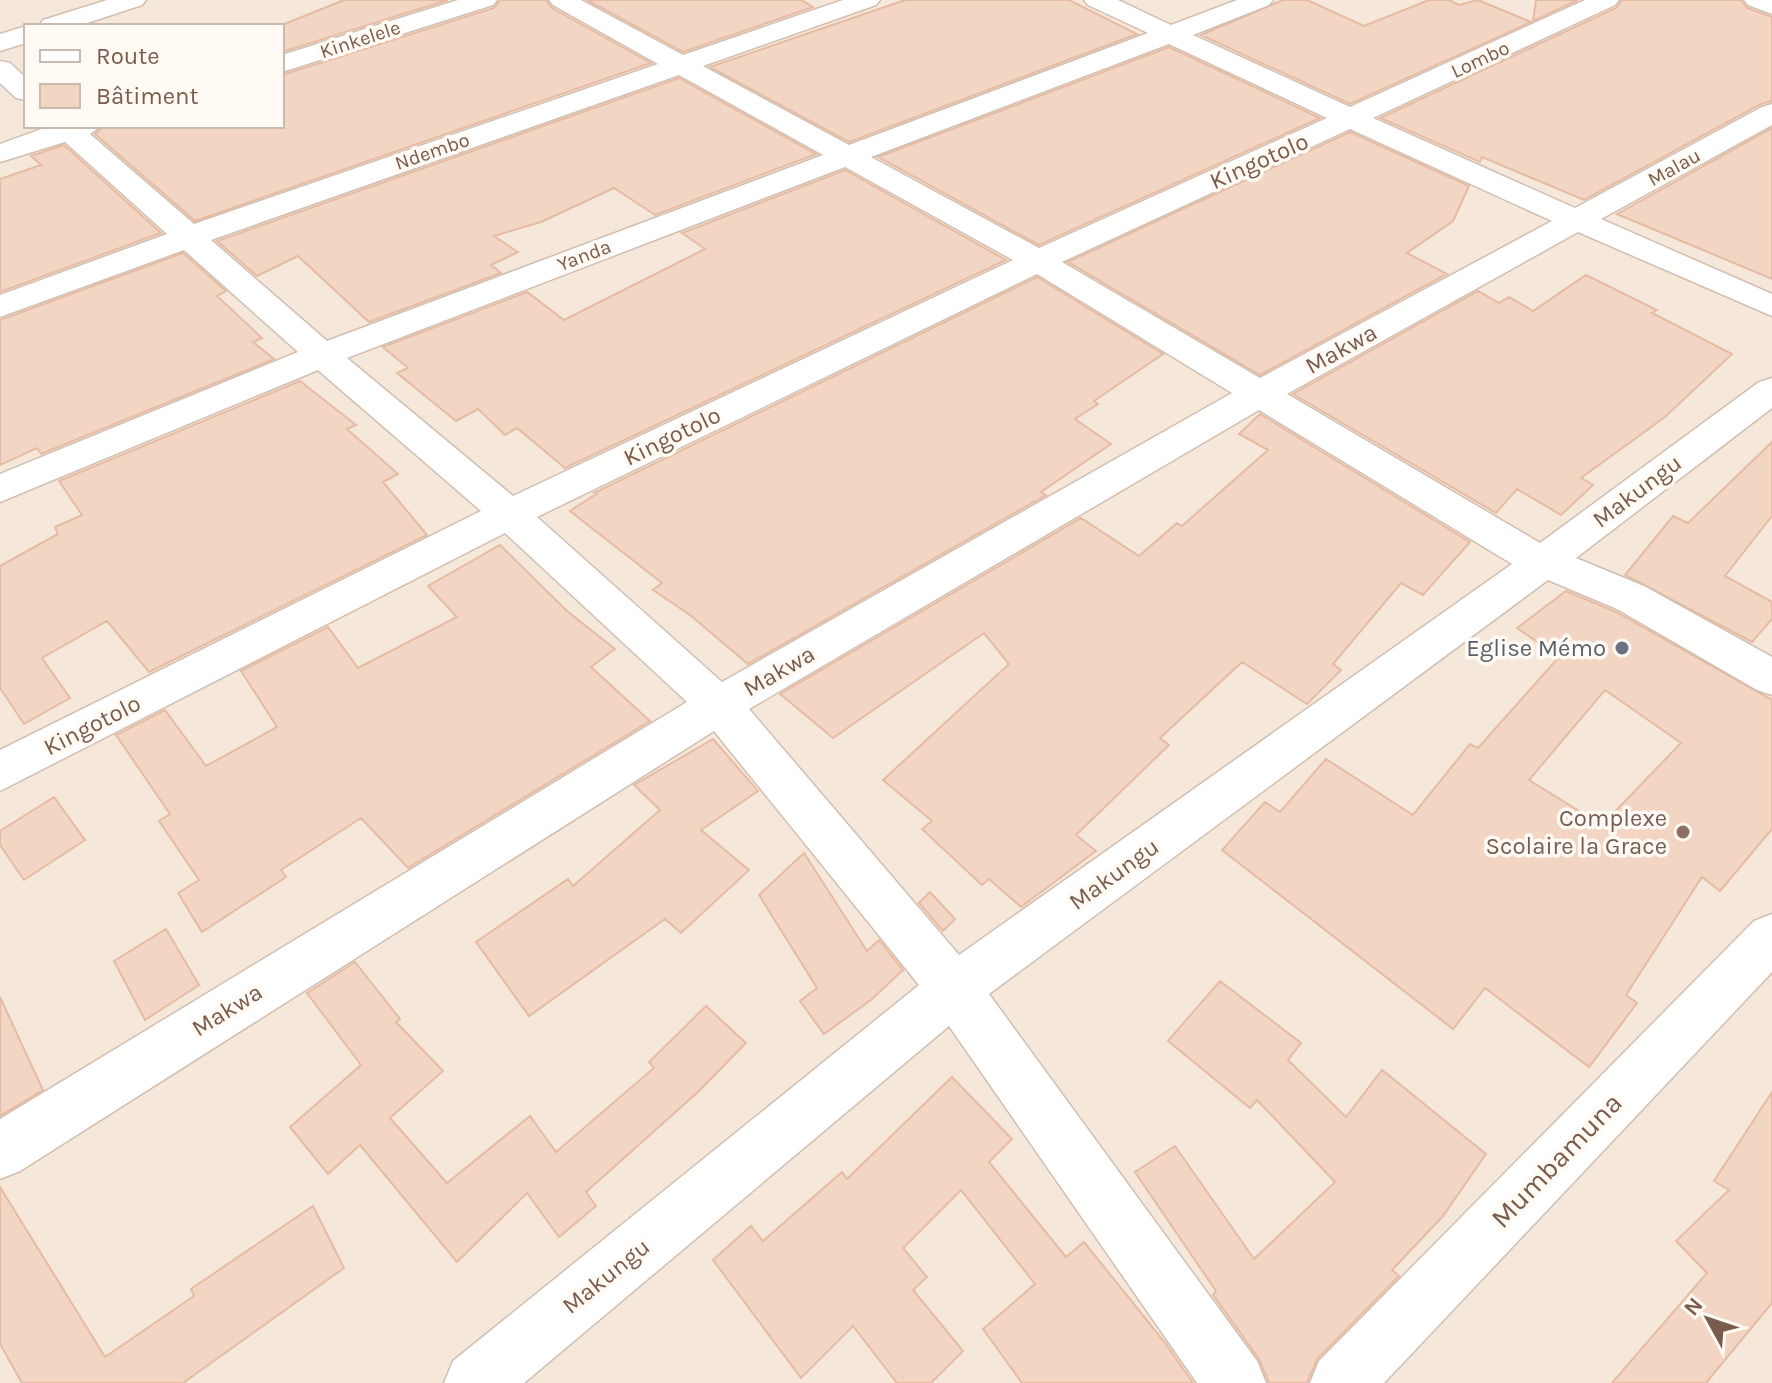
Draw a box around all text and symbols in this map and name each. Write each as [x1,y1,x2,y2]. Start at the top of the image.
street label: Kinkelele [317,16,403,63]
legend [24,24,284,128]
street label: Lombo [1447,36,1513,83]
text: Route [96,42,160,70]
text: Bâtiment [96,82,199,110]
street label: Kingotolo [1205,127,1313,195]
street label: Ndembo [392,128,472,175]
street label: Malau [1644,144,1705,191]
street label: Yanda [554,235,614,276]
street label: Makwa [1300,318,1382,380]
street label: Kingotolo [619,400,725,472]
street label: Makungu [1587,448,1687,534]
place label: Eglise Mémo [1466,634,1606,662]
street label: Makwa [738,639,820,703]
marker: Eglise Mémo [1613,639,1631,657]
street label: Kingotolo [39,689,145,761]
place label: Complexe Scolaire la Grace [1486,804,1667,860]
marker: Complexe Scolaire la Grace [1674,823,1692,841]
street label: Makungu [1064,832,1164,916]
street label: Makwa [187,978,267,1042]
street label: Mumbamuna [1484,1086,1629,1235]
street label: Makungu [557,1232,655,1320]
north arrow [1668,1279,1748,1359]
text: N [1678,1292,1708,1321]

